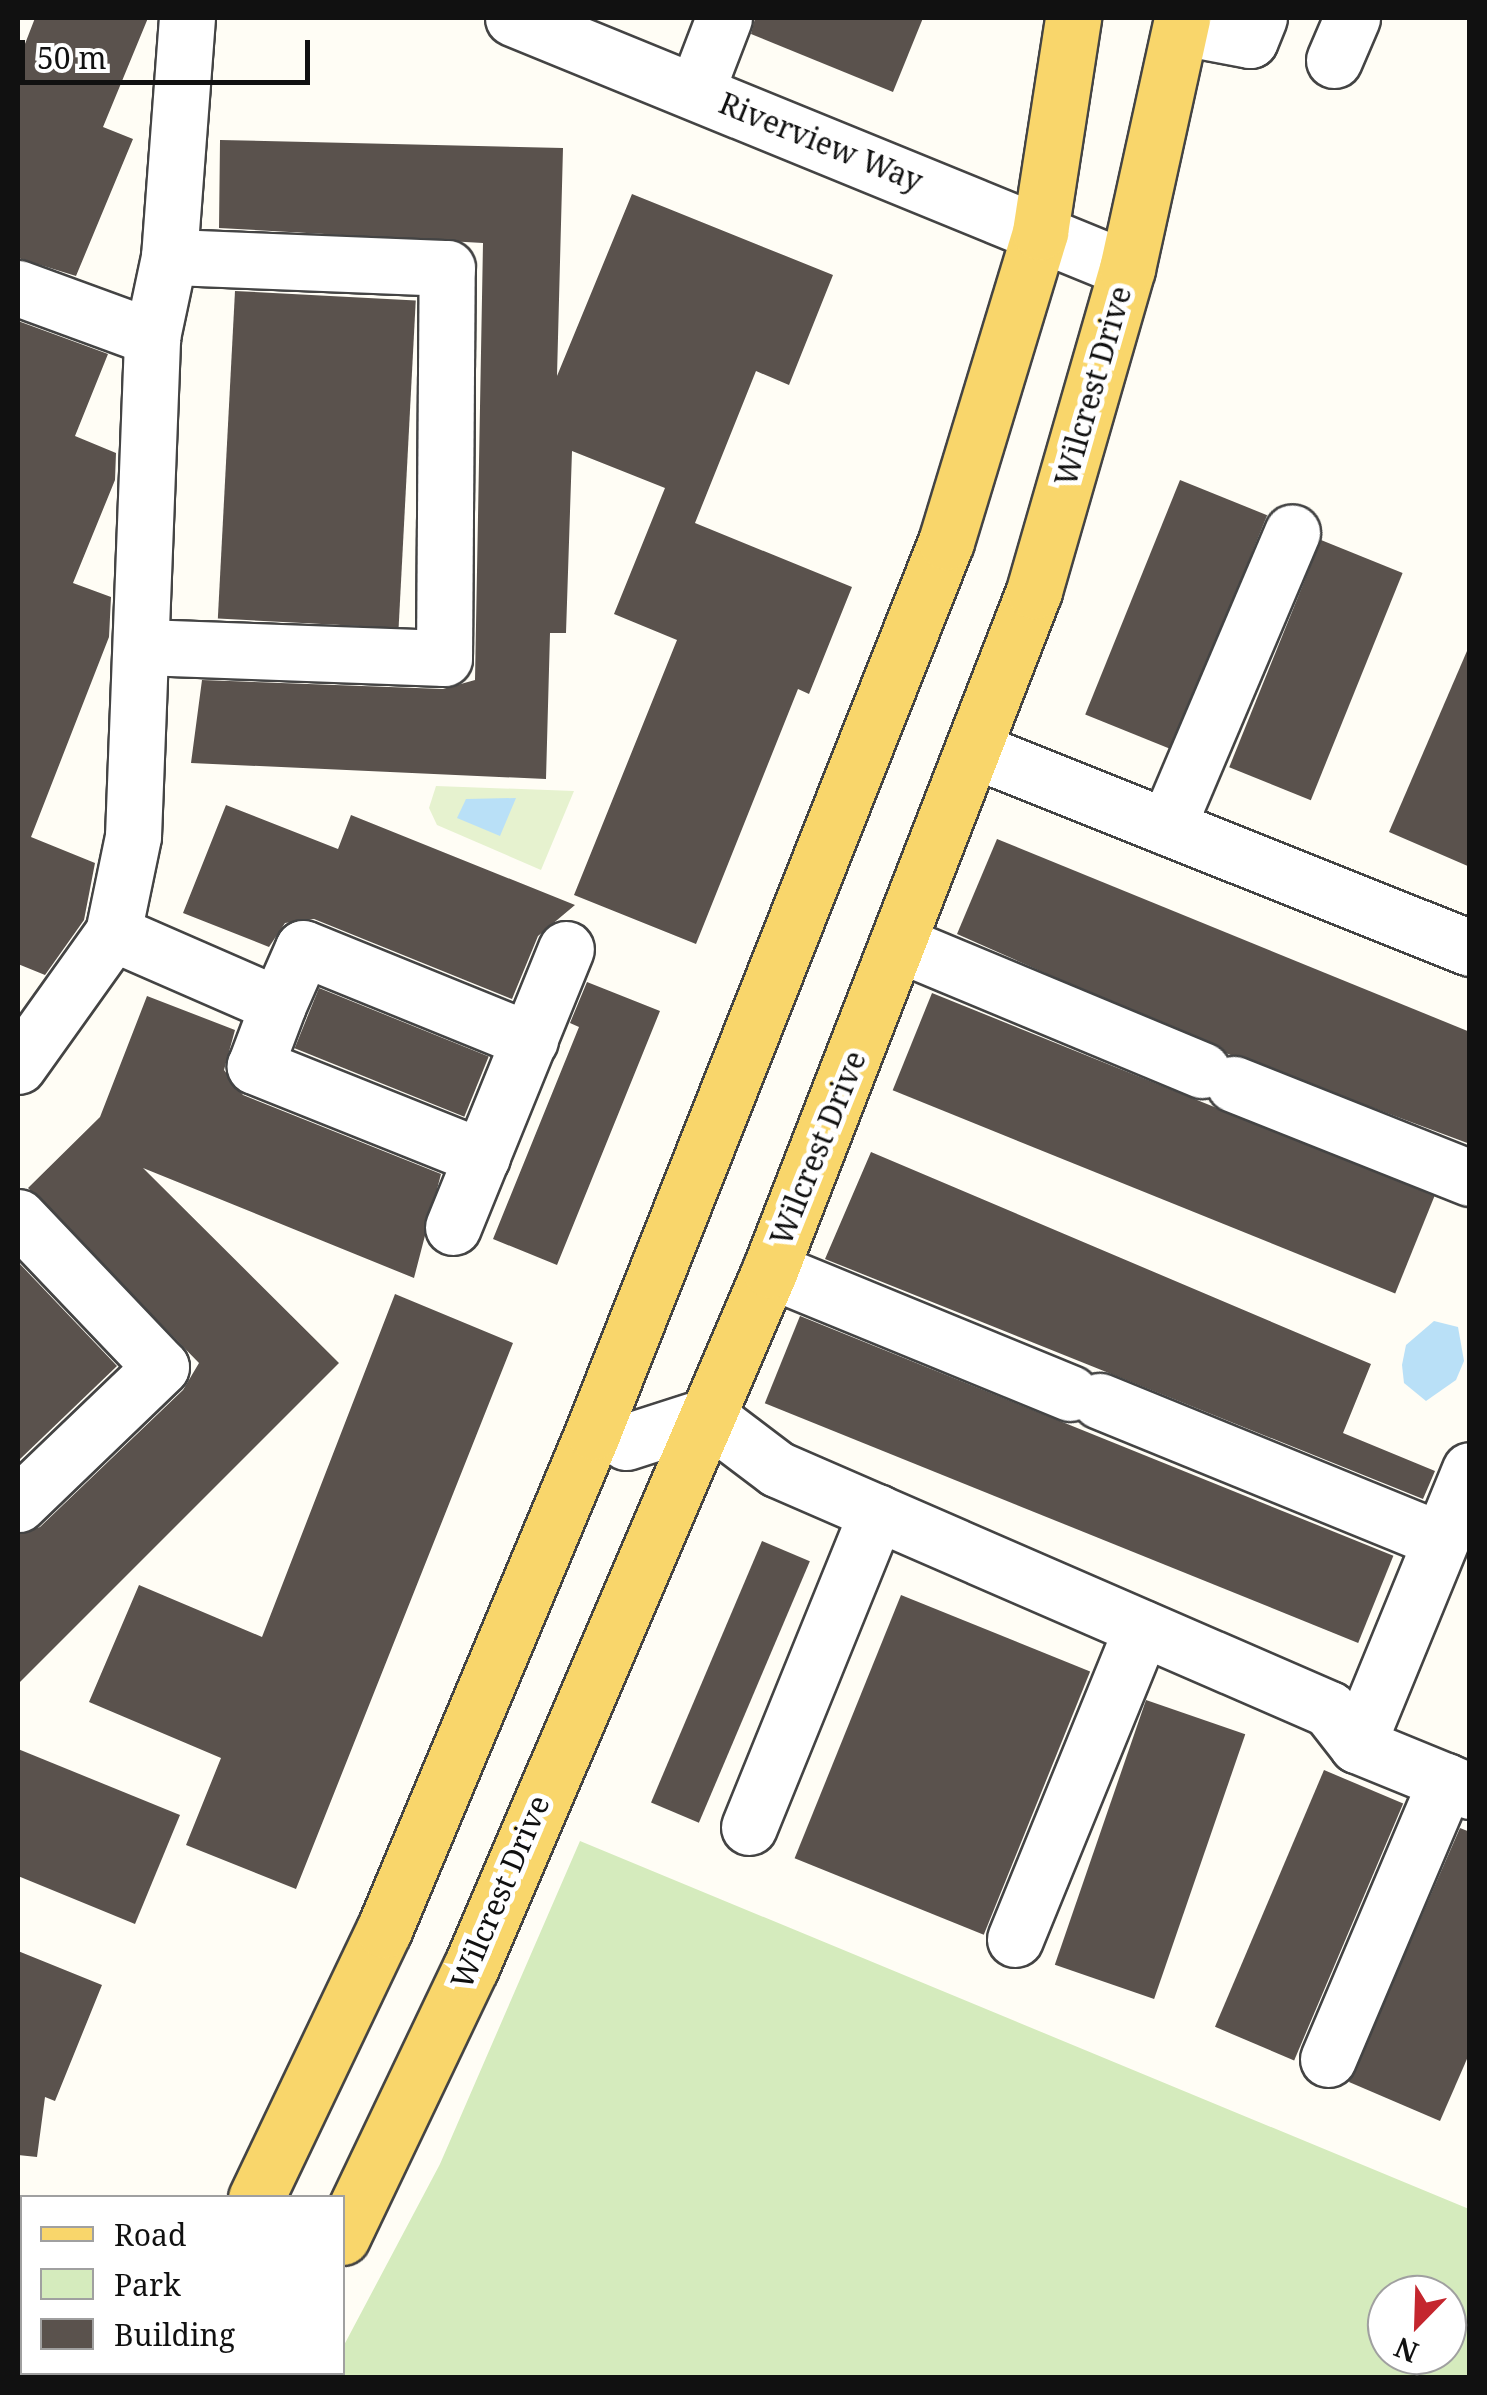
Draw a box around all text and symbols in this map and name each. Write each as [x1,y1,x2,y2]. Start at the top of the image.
scale bar [25,20,315,82]
text: 50 m [37,37,107,78]
street label: Riverview Way [714,85,928,199]
street label: Wilcrest Drive [1047,282,1139,490]
street label: Wilcrest Drive [763,1046,873,1250]
street label: Wilcrest Drive [443,1790,557,1994]
legend [20,2195,345,2375]
text: Road [114,2214,186,2255]
text: Park [114,2264,181,2305]
north arrow [1367,2275,1467,2375]
text: Building [114,2314,235,2355]
text: N [1388,2329,1424,2373]

